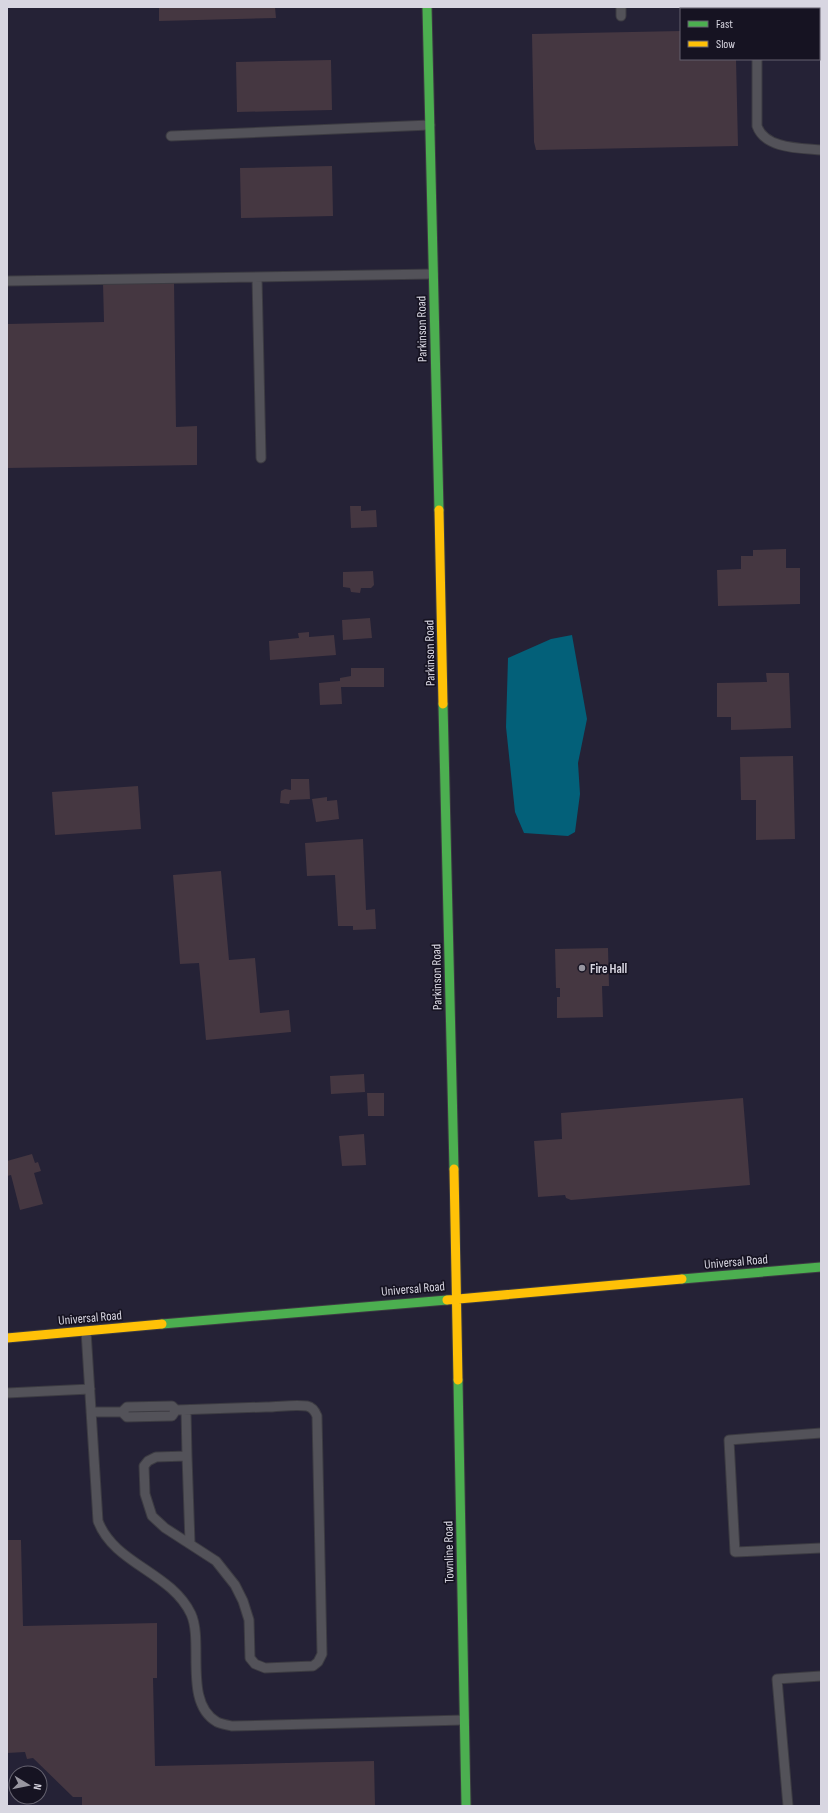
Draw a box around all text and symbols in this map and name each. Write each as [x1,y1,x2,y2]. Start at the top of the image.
legend [680,8,820,60]
text: Fast [716,17,733,32]
text: Slow [716,37,735,52]
street label: Parkinson Road [413,296,431,362]
street label: Parkinson Road [421,620,439,686]
street label: Parkinson Road [428,944,446,1010]
place label: Fire Hall [590,961,627,977]
marker: Fire Hall [577,963,587,973]
street label: Universal Road [704,1251,769,1273]
street label: Universal Road [381,1278,446,1300]
street label: Universal Road [58,1307,123,1329]
street label: Townline Road [440,1521,458,1583]
north arrow [8,1765,48,1805]
text: N [30,1783,44,1791]

